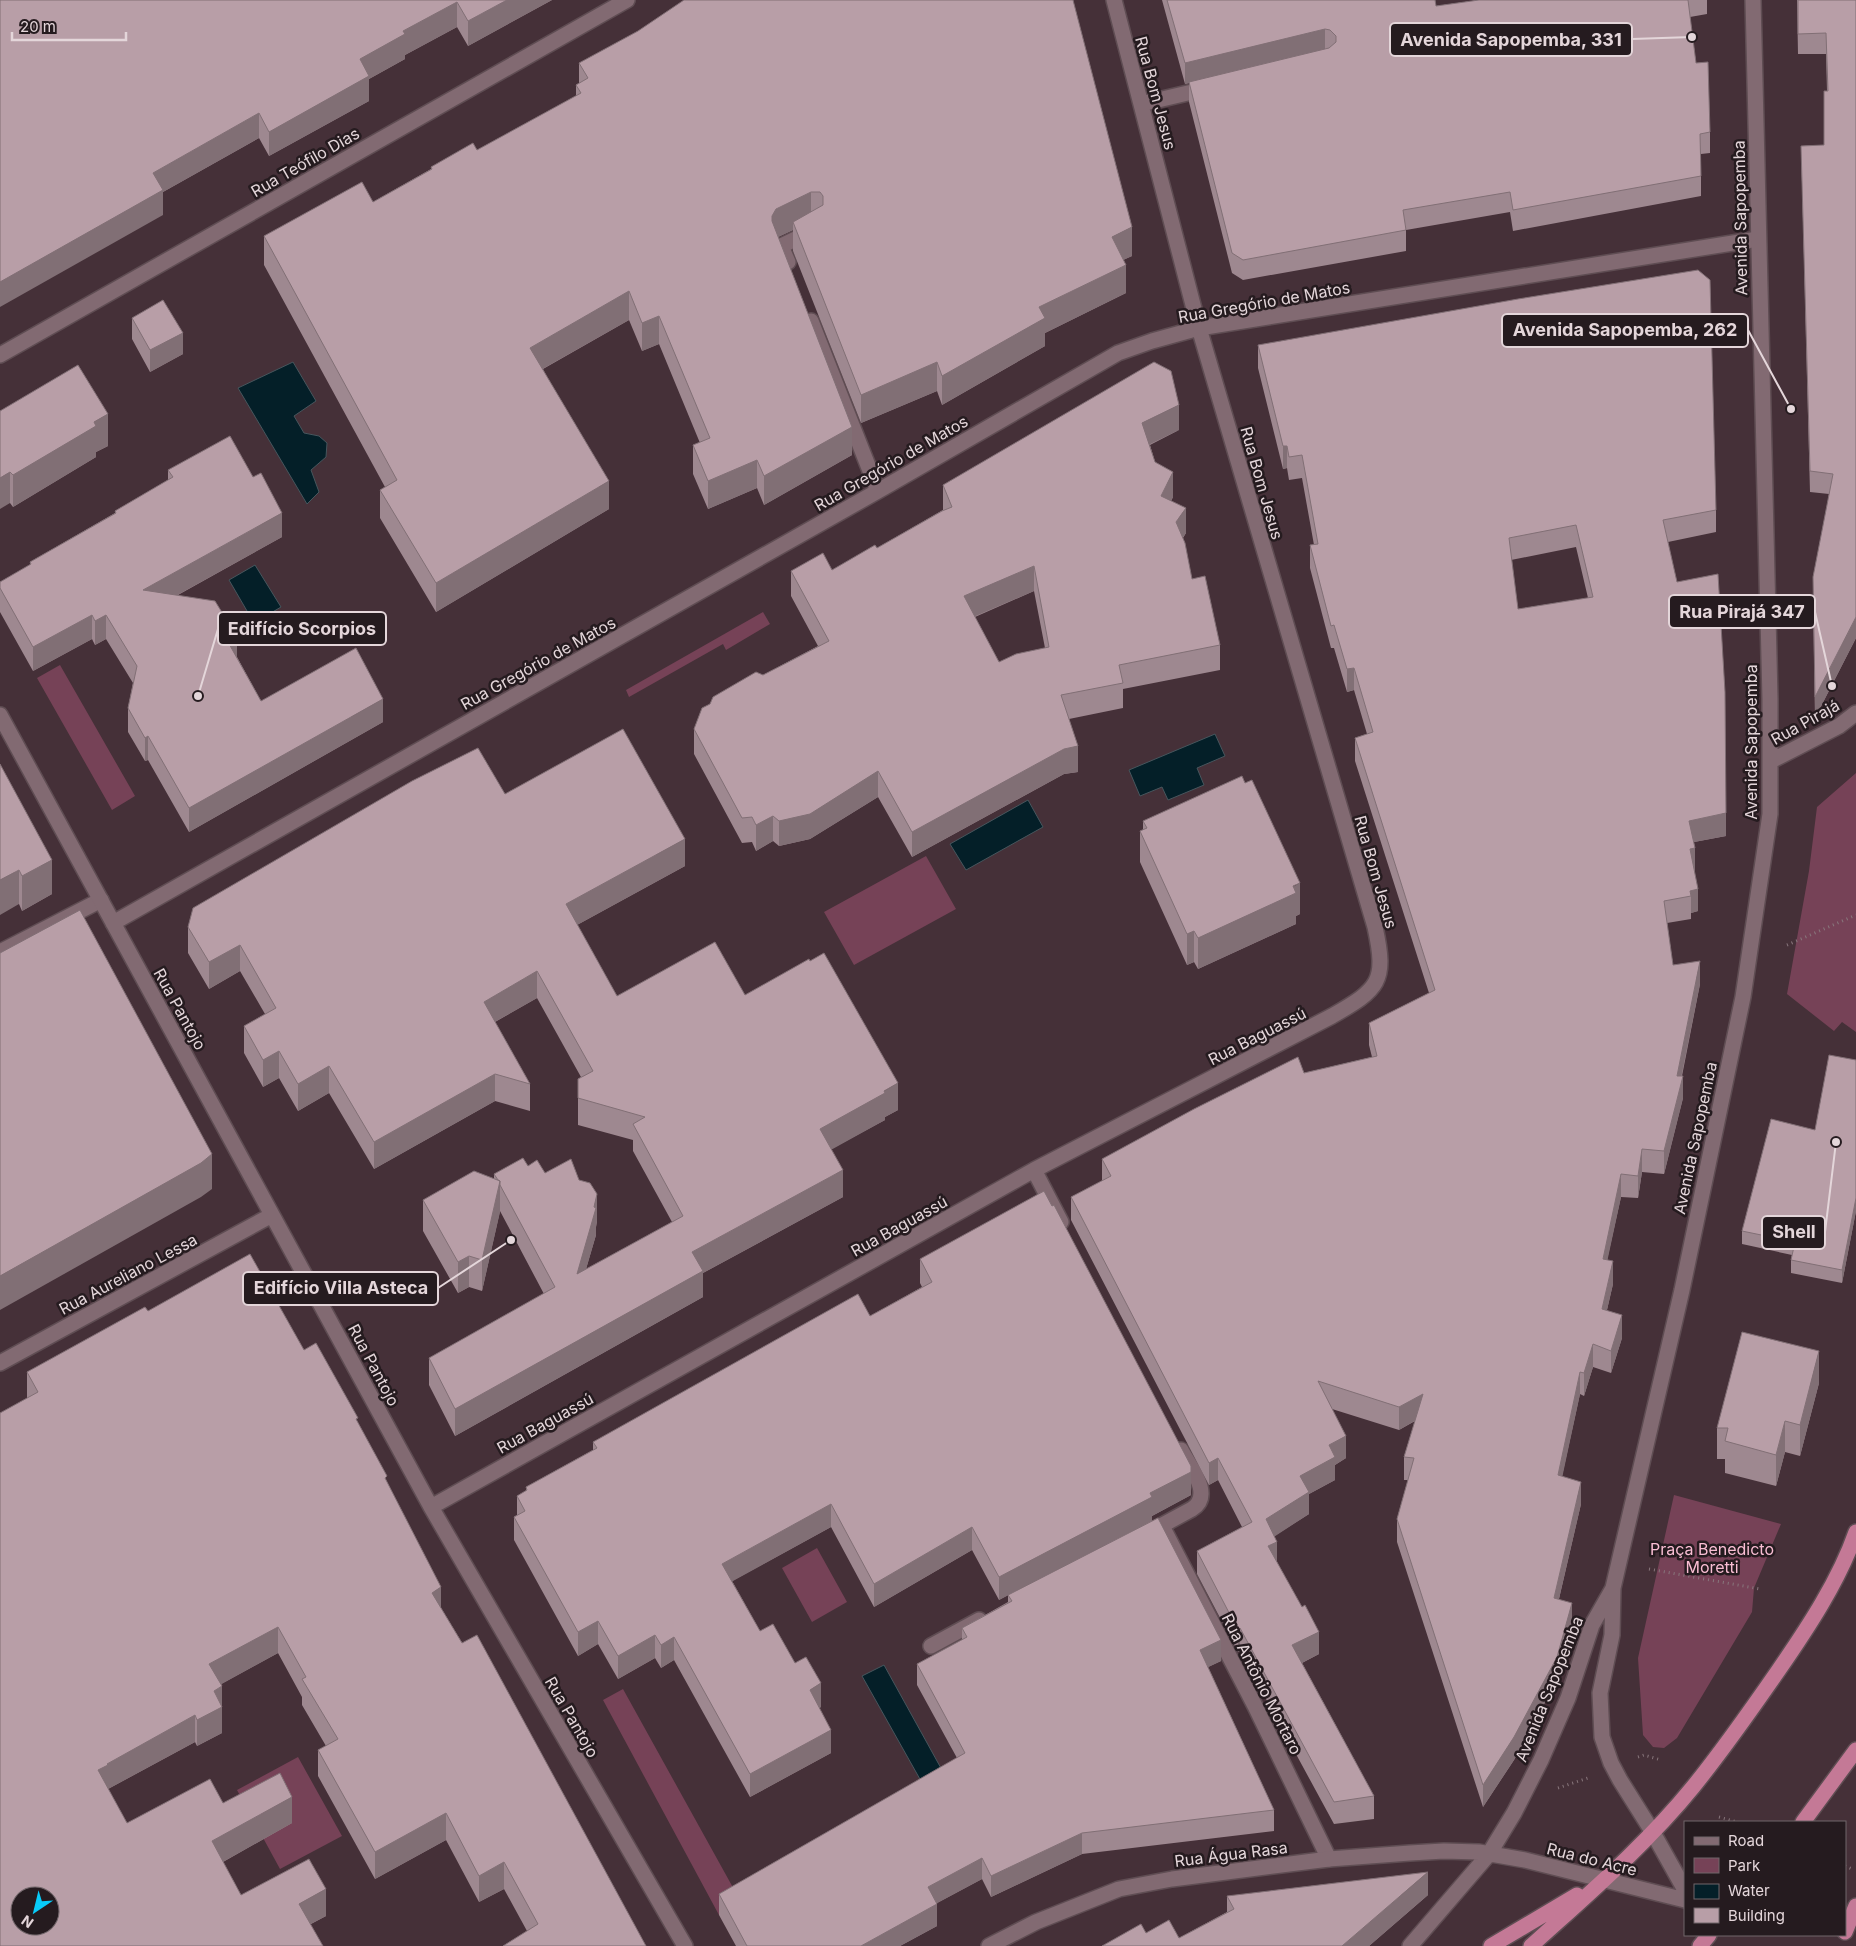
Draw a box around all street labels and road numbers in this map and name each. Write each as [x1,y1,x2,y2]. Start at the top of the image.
street label: Rua Bom Jesus [1131,34,1181,152]
street label: Rua Teófilo Dias [247,123,363,201]
street label: Avenida Sapopemba [1729,140,1751,296]
street label: Rua Gregório de Matos [1177,277,1351,327]
street label: Rua Gregório de Matos [811,411,971,515]
street label: Rua Bom Jesus [1236,424,1288,542]
street label: Rua Gregório de Matos [457,612,619,714]
street label: Avenida Sapopemba [1741,664,1761,820]
street label: Rua Pirajá [1767,695,1843,749]
street label: Rua Bom Jesus [1350,813,1402,931]
street label: Rua Pantojo [149,965,211,1053]
street label: Rua Baguassú [1205,1003,1309,1069]
street label: Avenida Sapopemba [1669,1060,1721,1216]
street label: Rua Baguassú [847,1191,951,1261]
street label: Rua Aureliano Lessa [56,1229,200,1319]
street label: Rua Pantojo [344,1321,404,1409]
street label: Rua Baguassú [493,1388,597,1458]
street label: Rua Antônio Mortaro [1218,1610,1306,1758]
street label: Avenida Sapopemba [1511,1613,1587,1765]
street label: Rua Pantojo [541,1673,603,1761]
street label: Rua Água Rasa [1173,1837,1289,1871]
street label: Rua do Acre [1545,1838,1639,1880]

